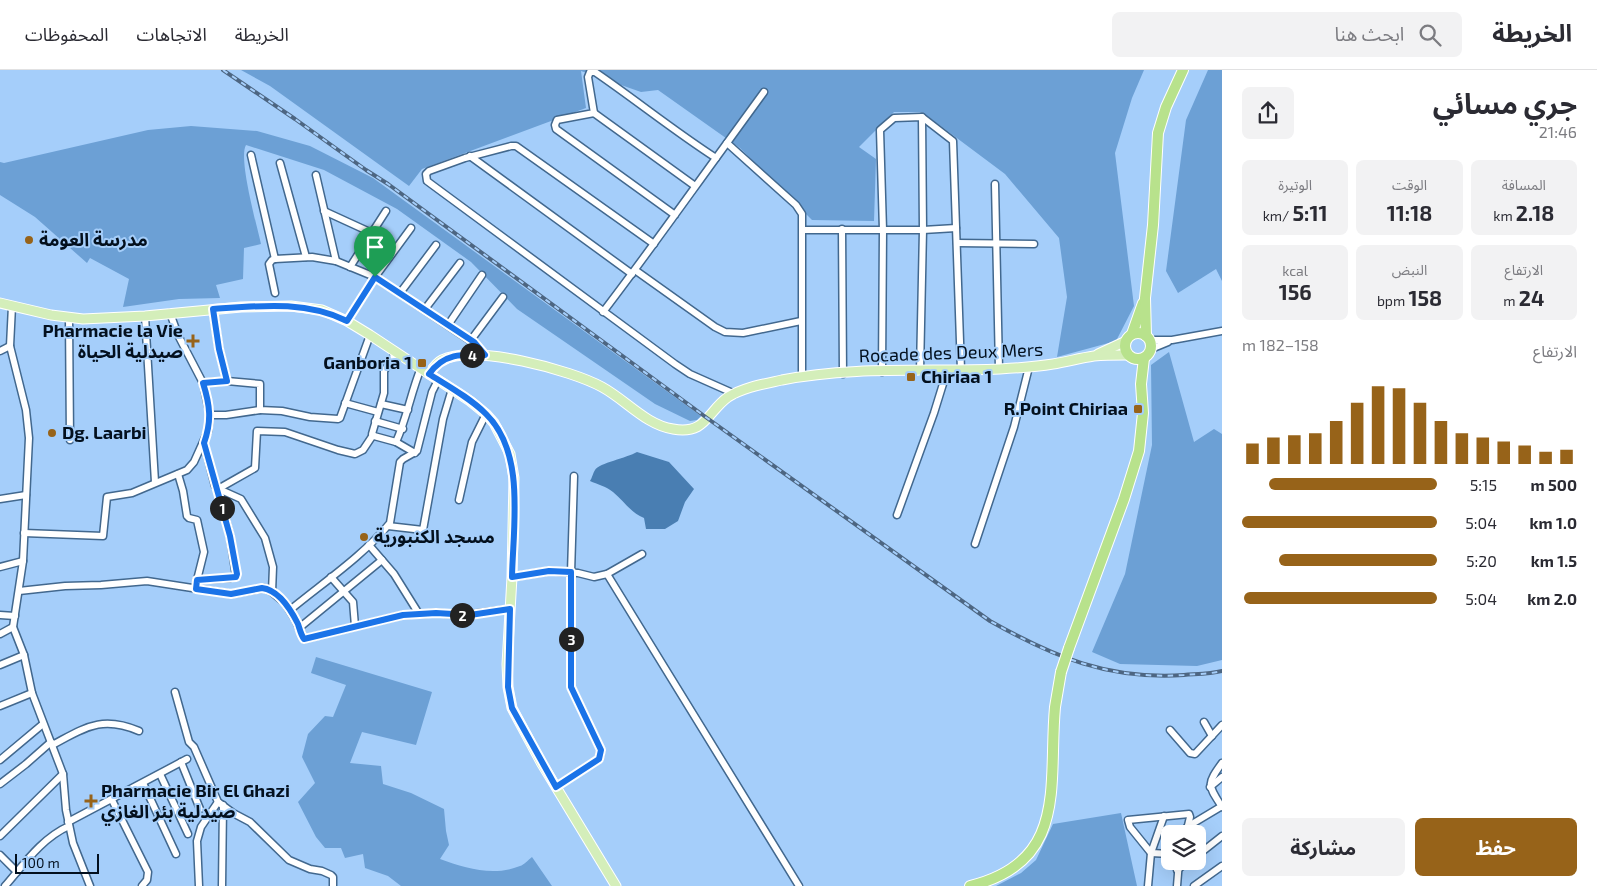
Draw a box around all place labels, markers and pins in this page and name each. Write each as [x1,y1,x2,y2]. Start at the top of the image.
pin [354,226,396,277]
place label: مدرسة العومة [39,228,148,251]
marker: مدرسة العومة [23,234,35,246]
place label: Pharmacie la Vie صيدلية الحياة [43,319,183,362]
marker: Pharmacie la Vie صيدلية الحياة [187,335,199,347]
pin: 4 [460,342,484,368]
place label: Ganboria 1 [323,351,412,373]
marker: Ganboria 1 [416,357,428,369]
place label: Chiriaa 1 [921,365,992,387]
marker: Chiriaa 1 [905,371,917,383]
place label: R.Point Chiriaa [1004,397,1128,419]
marker: R.Point Chiriaa [1132,403,1144,415]
place label: Dg. Laarbi [62,421,147,443]
marker: Dg. Laarbi [46,427,58,439]
pin: 1 [210,496,234,520]
place label: مسجد الكنبورية [374,525,495,548]
marker: مسجد الكنبورية [358,531,370,543]
pin: 2 [450,602,474,628]
pin: 3 [558,626,584,652]
place label: Pharmacie Bir El Ghazi صيدلية بئر الغازي [101,779,290,826]
marker: Pharmacie Bir El Ghazi صيدلية بئر الغازي [85,795,97,807]

